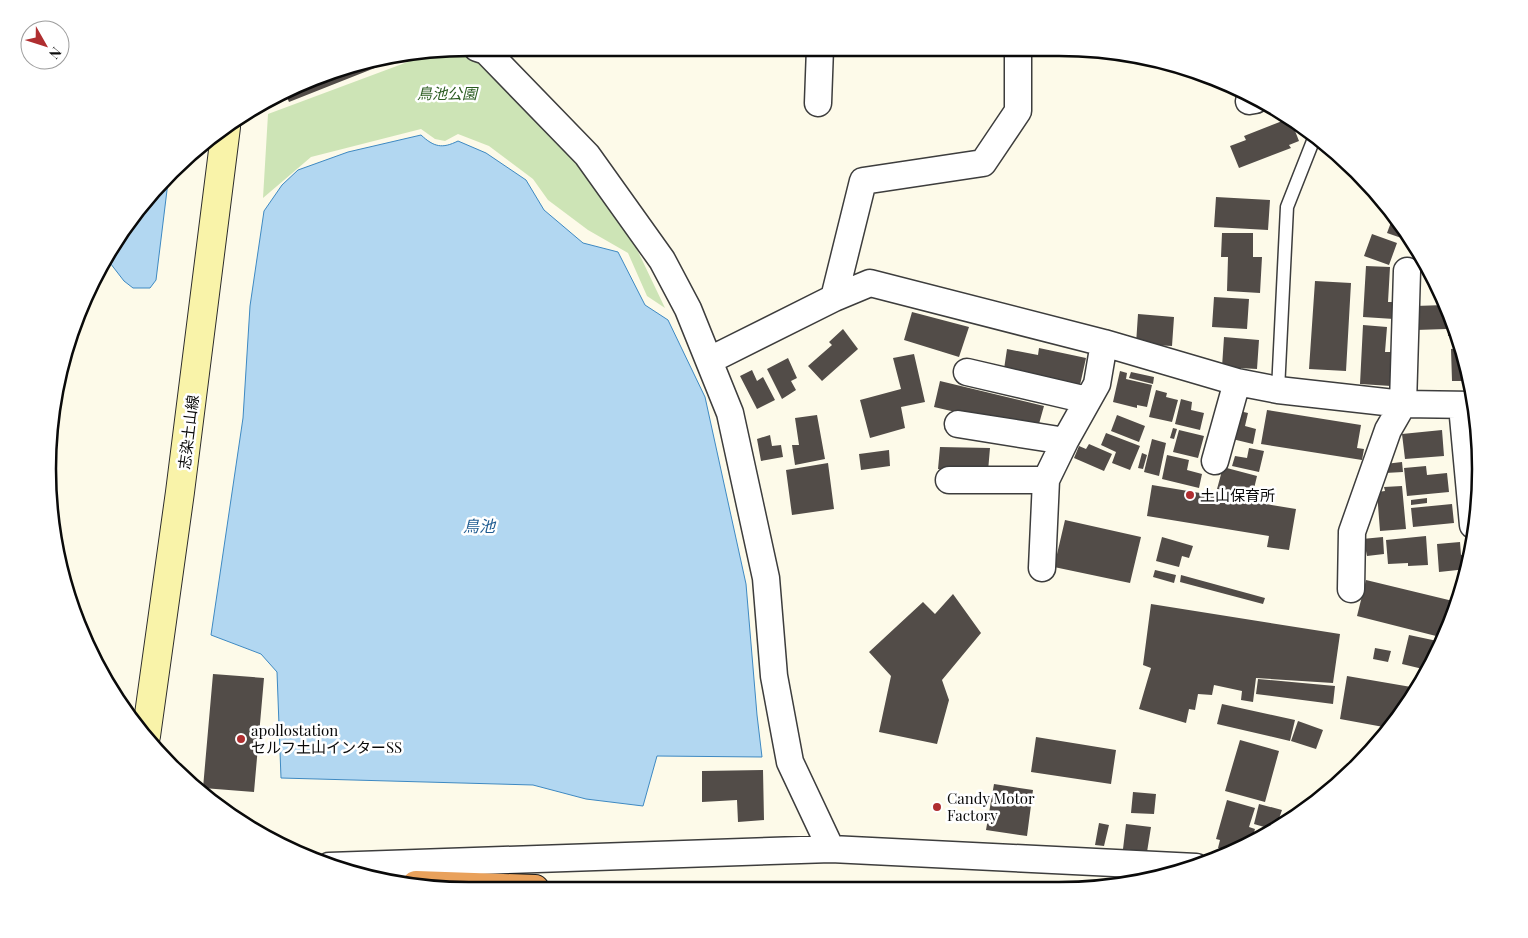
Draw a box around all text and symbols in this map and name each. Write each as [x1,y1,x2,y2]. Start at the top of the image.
north arrow [20,20,70,70]
text: N [45,44,66,63]
park label: 鳥池公園 [417,83,479,103]
street label: 志染土山線 [174,394,202,470]
place label: 土山保育所 [1200,485,1275,505]
marker: 土山保育所 [1184,489,1196,501]
water label: 鳥池 [463,515,497,536]
place label: apollostation セルフ土山インターSS [251,720,402,757]
marker: apollostation セルフ土山インターSS [235,733,247,745]
place label: Candy Motor Factory [947,788,1035,825]
marker: Candy Motor Factory [931,801,943,813]

